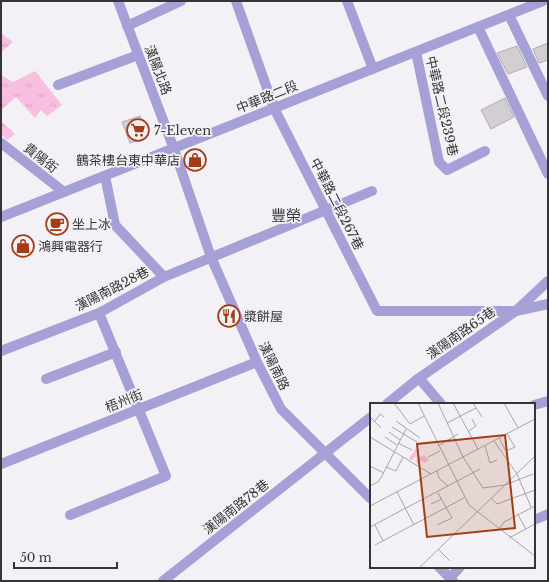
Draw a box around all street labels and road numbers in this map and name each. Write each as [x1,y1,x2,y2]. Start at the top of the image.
street label: 漢陽北路 [141,43,175,97]
street label: 中華路二段239巷 [422,54,462,158]
street label: 中華路二段 [234,77,300,117]
street label: 貴陽街 [20,139,62,177]
street label: 中華路二段267巷 [307,155,367,253]
street label: 漢陽南路28巷 [72,263,152,315]
street label: 漢陽南路65巷 [423,303,499,363]
street label: 漢陽南路 [255,339,293,393]
street label: 梧州街 [103,386,145,416]
street label: 漢陽南路78巷 [199,476,273,538]

